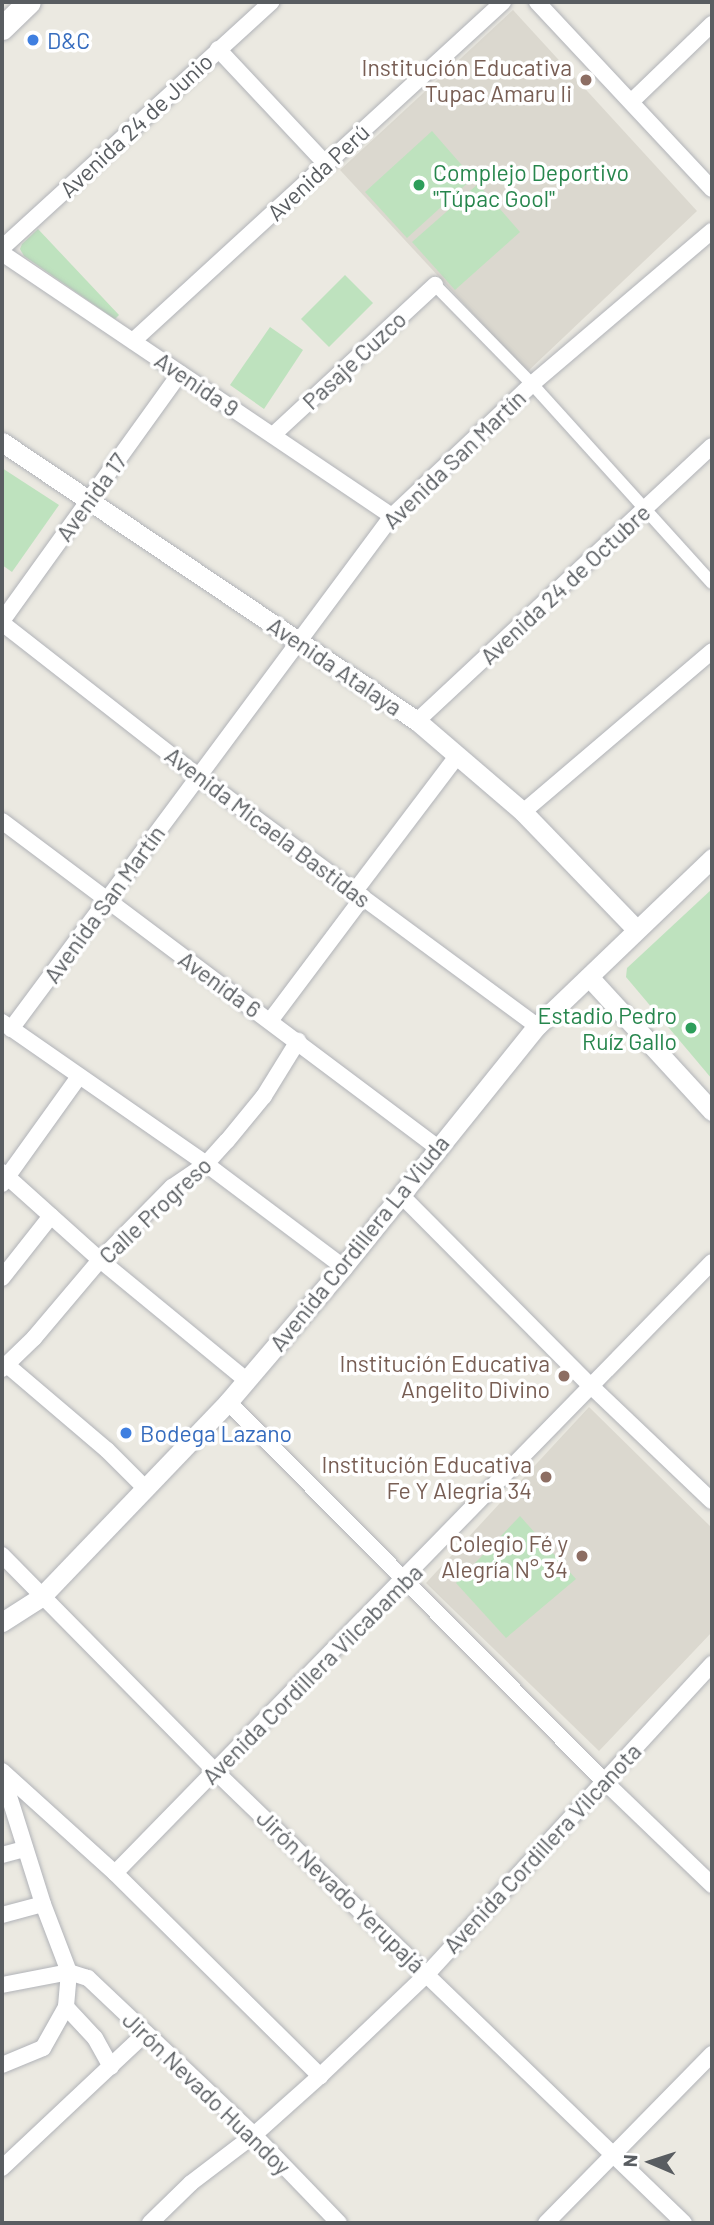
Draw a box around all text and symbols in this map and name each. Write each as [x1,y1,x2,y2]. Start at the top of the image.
place label: D&C [47,26,90,54]
marker: D&C [25,32,41,48]
street label: Avenida 24 de Junio [54,47,218,203]
place label: Institución Educativa Tupac Amaru Ii [361,53,572,107]
marker: Institución Educativa Tupac Amaru Ii [578,72,594,88]
street label: Avenida Perú [261,118,375,226]
place label: Complejo Deportivo "Túpac Gool" [433,158,629,212]
marker: Complejo Deportivo "Túpac Gool" [411,177,427,193]
street label: Pasaje Cuzco [296,305,412,415]
street label: Avenida 9 [150,346,244,422]
street label: Avenida San Martín [377,384,531,534]
street label: Avenida 17 [50,448,132,546]
street label: Avenida 24 de Octubre [474,498,656,670]
street label: Avenida Atalaya [263,611,407,721]
street label: Avenida Micaela Bastidas [160,741,376,913]
street label: Avenida San Martín [38,820,170,988]
street label: Avenida 6 [173,945,267,1023]
place label: Estadio Pedro Ruíz Gallo [538,1001,677,1055]
marker: Estadio Pedro Ruíz Gallo [683,1020,699,1036]
street label: Avenida Cordillera La Viuda [263,1130,455,1356]
street label: Calle Progreso [93,1151,217,1269]
place label: Institución Educativa Angelito Divino [339,1349,550,1403]
marker: Institución Educativa Angelito Divino [556,1368,572,1384]
place label: Bodega Lazano [140,1419,292,1447]
marker: Bodega Lazano [118,1425,134,1441]
place label: Institución Educativa Fe Y Alegria 34 [321,1450,532,1504]
marker: Institución Educativa Fe Y Alegria 34 [538,1469,554,1485]
place label: Colegio Fé y Alegría N° 34 [441,1529,568,1583]
marker: Colegio Fé y Alegría N° 34 [574,1548,590,1564]
street label: Avenida Cordillera Vilcabamba [196,1558,428,1790]
street label: Avenida Cordillera Vilcanota [437,1737,647,1959]
street label: Jirón Nevado Yerupajá [251,1804,431,1978]
street label: Jirón Nevado Huandoy [117,2006,297,2180]
north arrow [616,2127,686,2197]
text: N [618,2154,641,2168]

